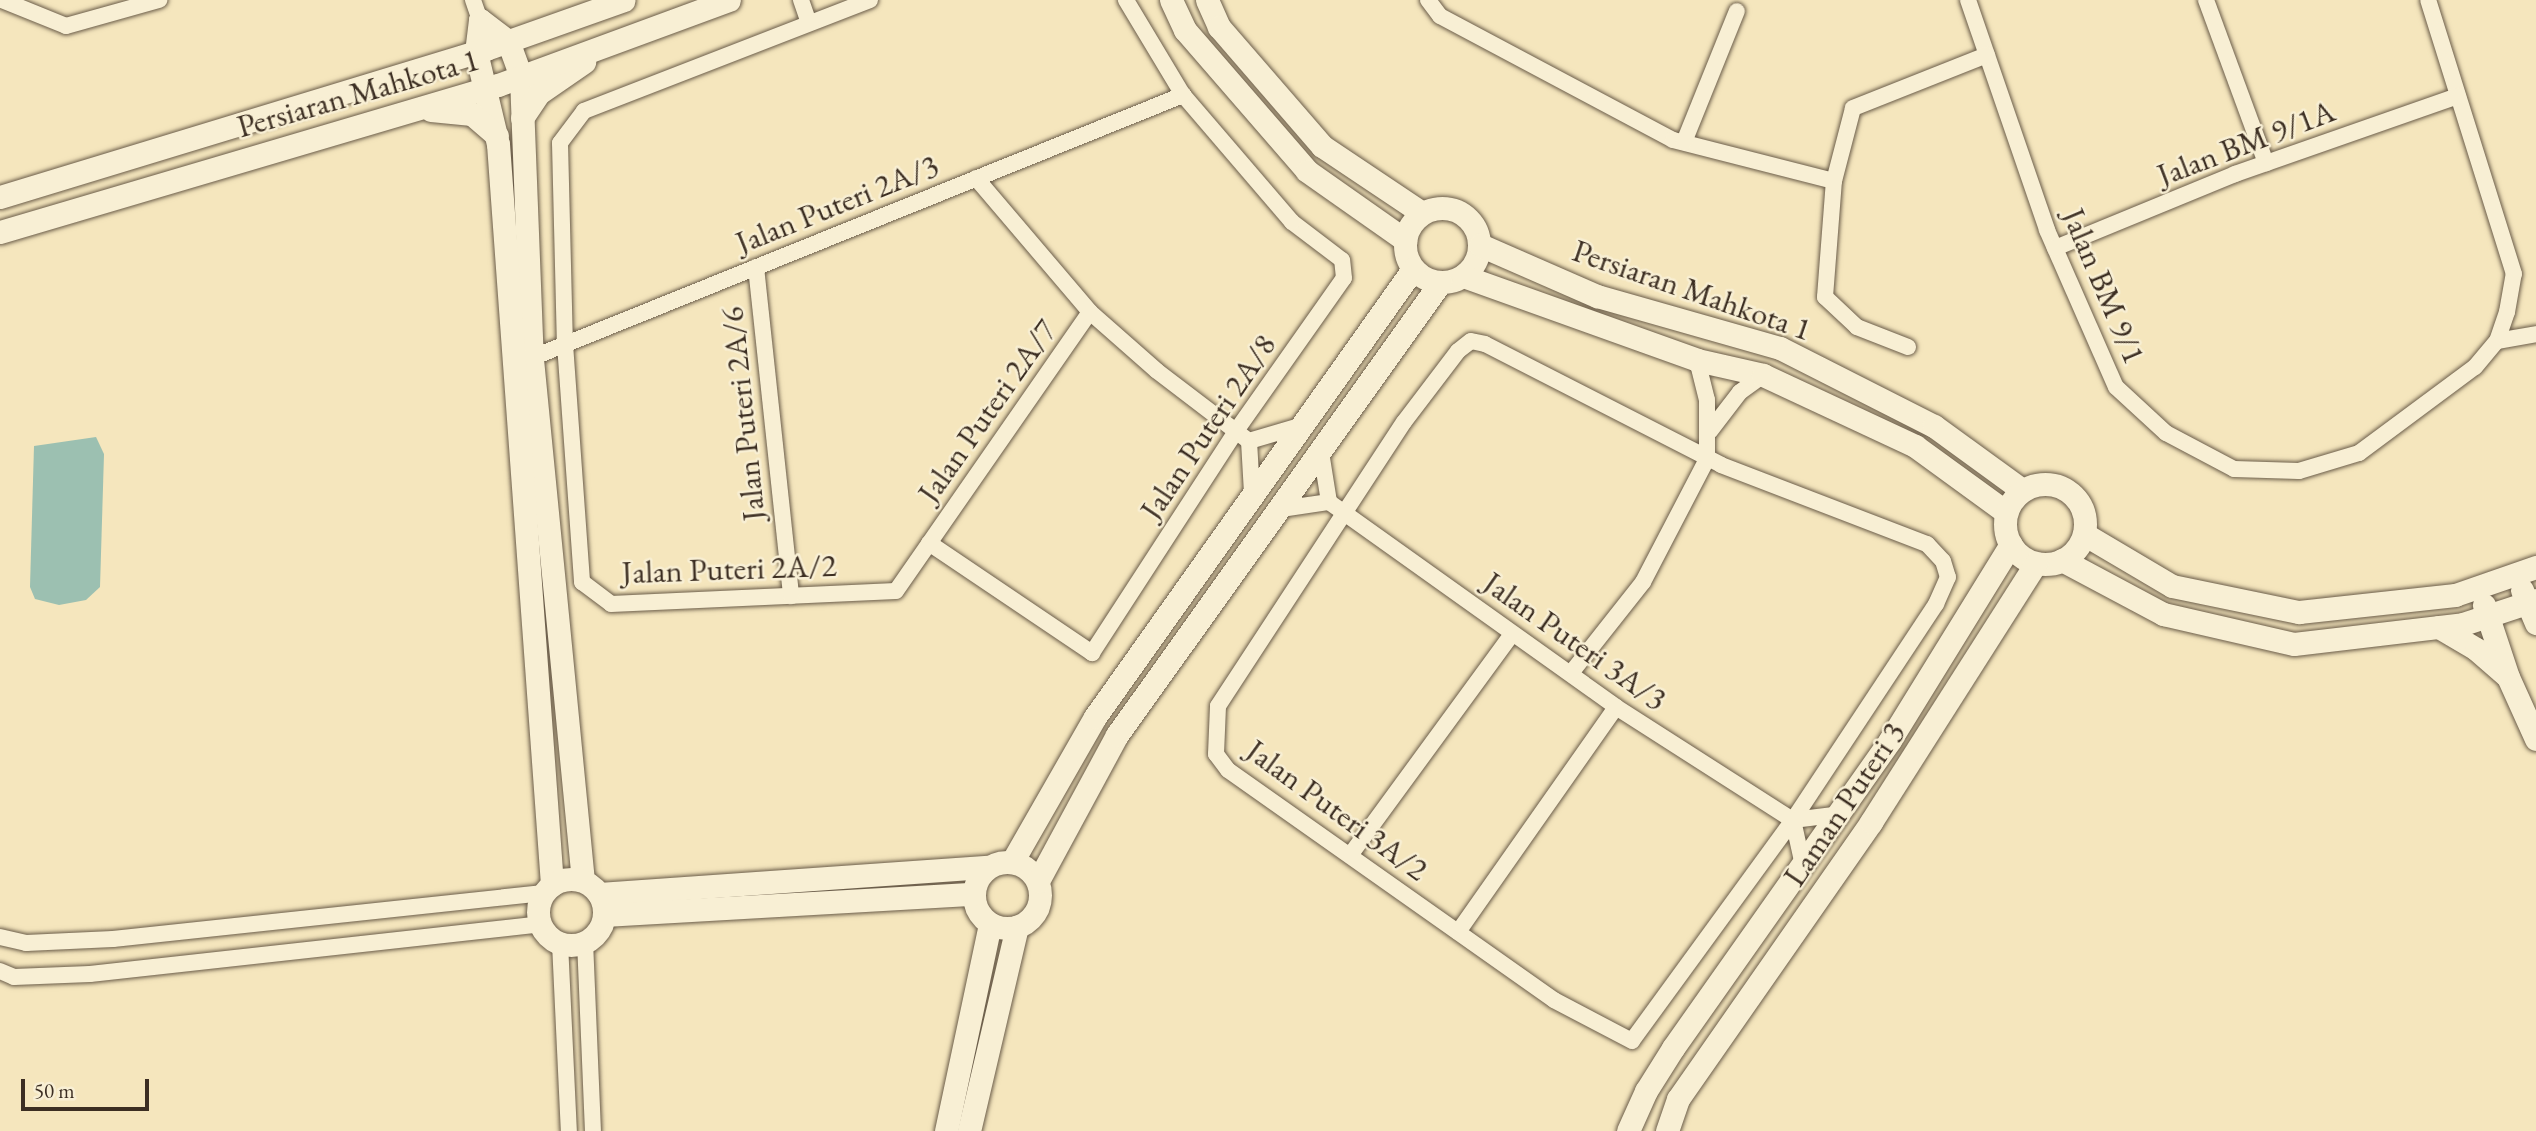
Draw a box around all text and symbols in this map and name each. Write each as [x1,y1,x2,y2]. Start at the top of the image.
street label: Persiaran Mahkota 1 [233,40,483,146]
street label: Jalan BM 9/1A [2152,92,2340,194]
street label: Jalan Puteri 2A/3 [730,146,944,262]
street label: Jalan BM 9/1 [2054,203,2154,369]
street label: Persiaran Mahkota 1 [1568,231,1816,349]
street label: Jalan Puteri 2A/6 [713,305,773,523]
street label: Jalan Puteri 2A/7 [910,312,1064,510]
street label: Jalan Puteri 2A/8 [1132,327,1284,527]
street label: Jalan Puteri 2A/2 [621,546,837,592]
street label: Jalan Puteri 3A/3 [1476,564,1674,718]
street label: Laman Puteri 3 [1775,715,1913,893]
street label: Jalan Puteri 3A/2 [1239,731,1435,889]
scale bar [24,1064,152,1108]
text: 50 m [34,1077,75,1104]

